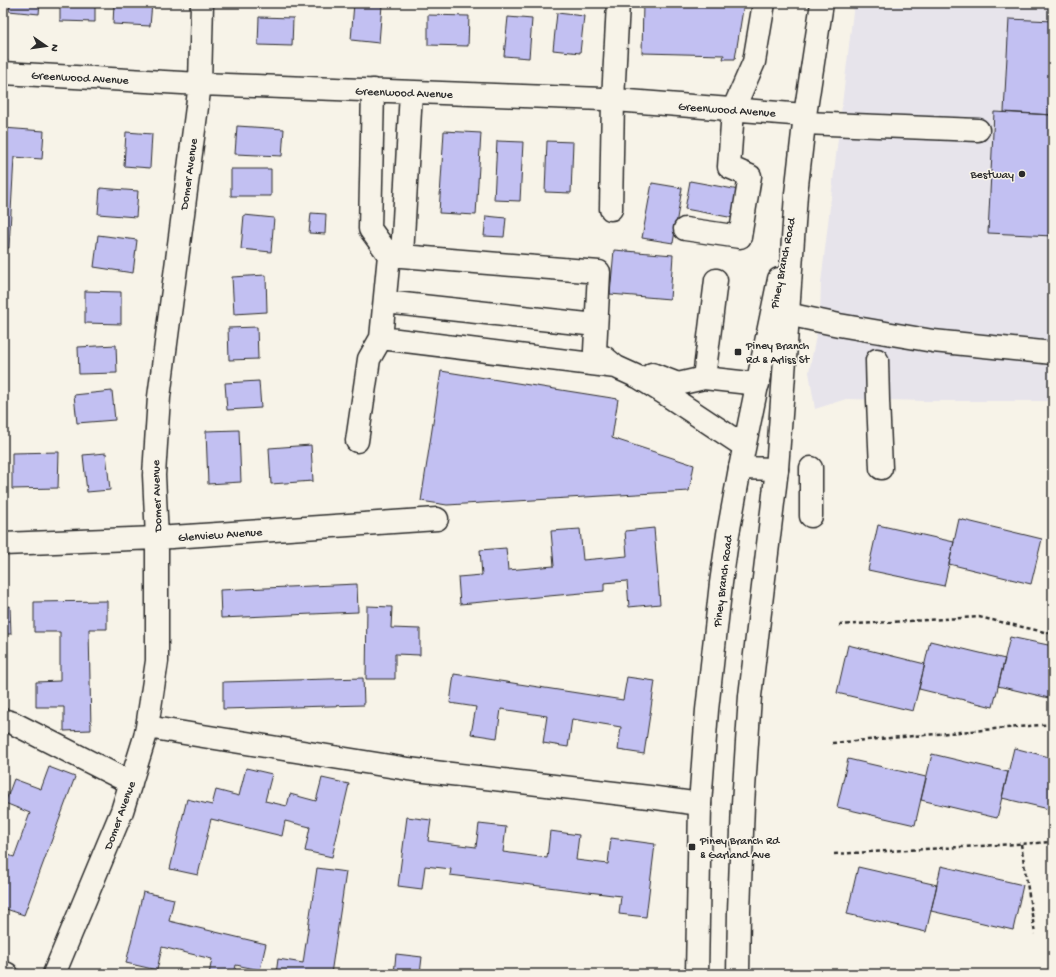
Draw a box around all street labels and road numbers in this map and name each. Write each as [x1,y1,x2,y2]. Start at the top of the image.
street label: Greenwood Avenue [31,69,130,89]
street label: Greenwood Avenue [355,85,454,103]
street label: Greenwood Avenue [678,101,777,121]
street label: Domer Avenue [178,137,202,212]
street label: Piney Branch Road [768,216,800,311]
street label: Domer Avenue [150,459,166,533]
street label: Glenview Avenue [178,526,264,546]
street label: Piney Branch Road [711,534,737,629]
street label: Domer Avenue [102,779,140,853]

